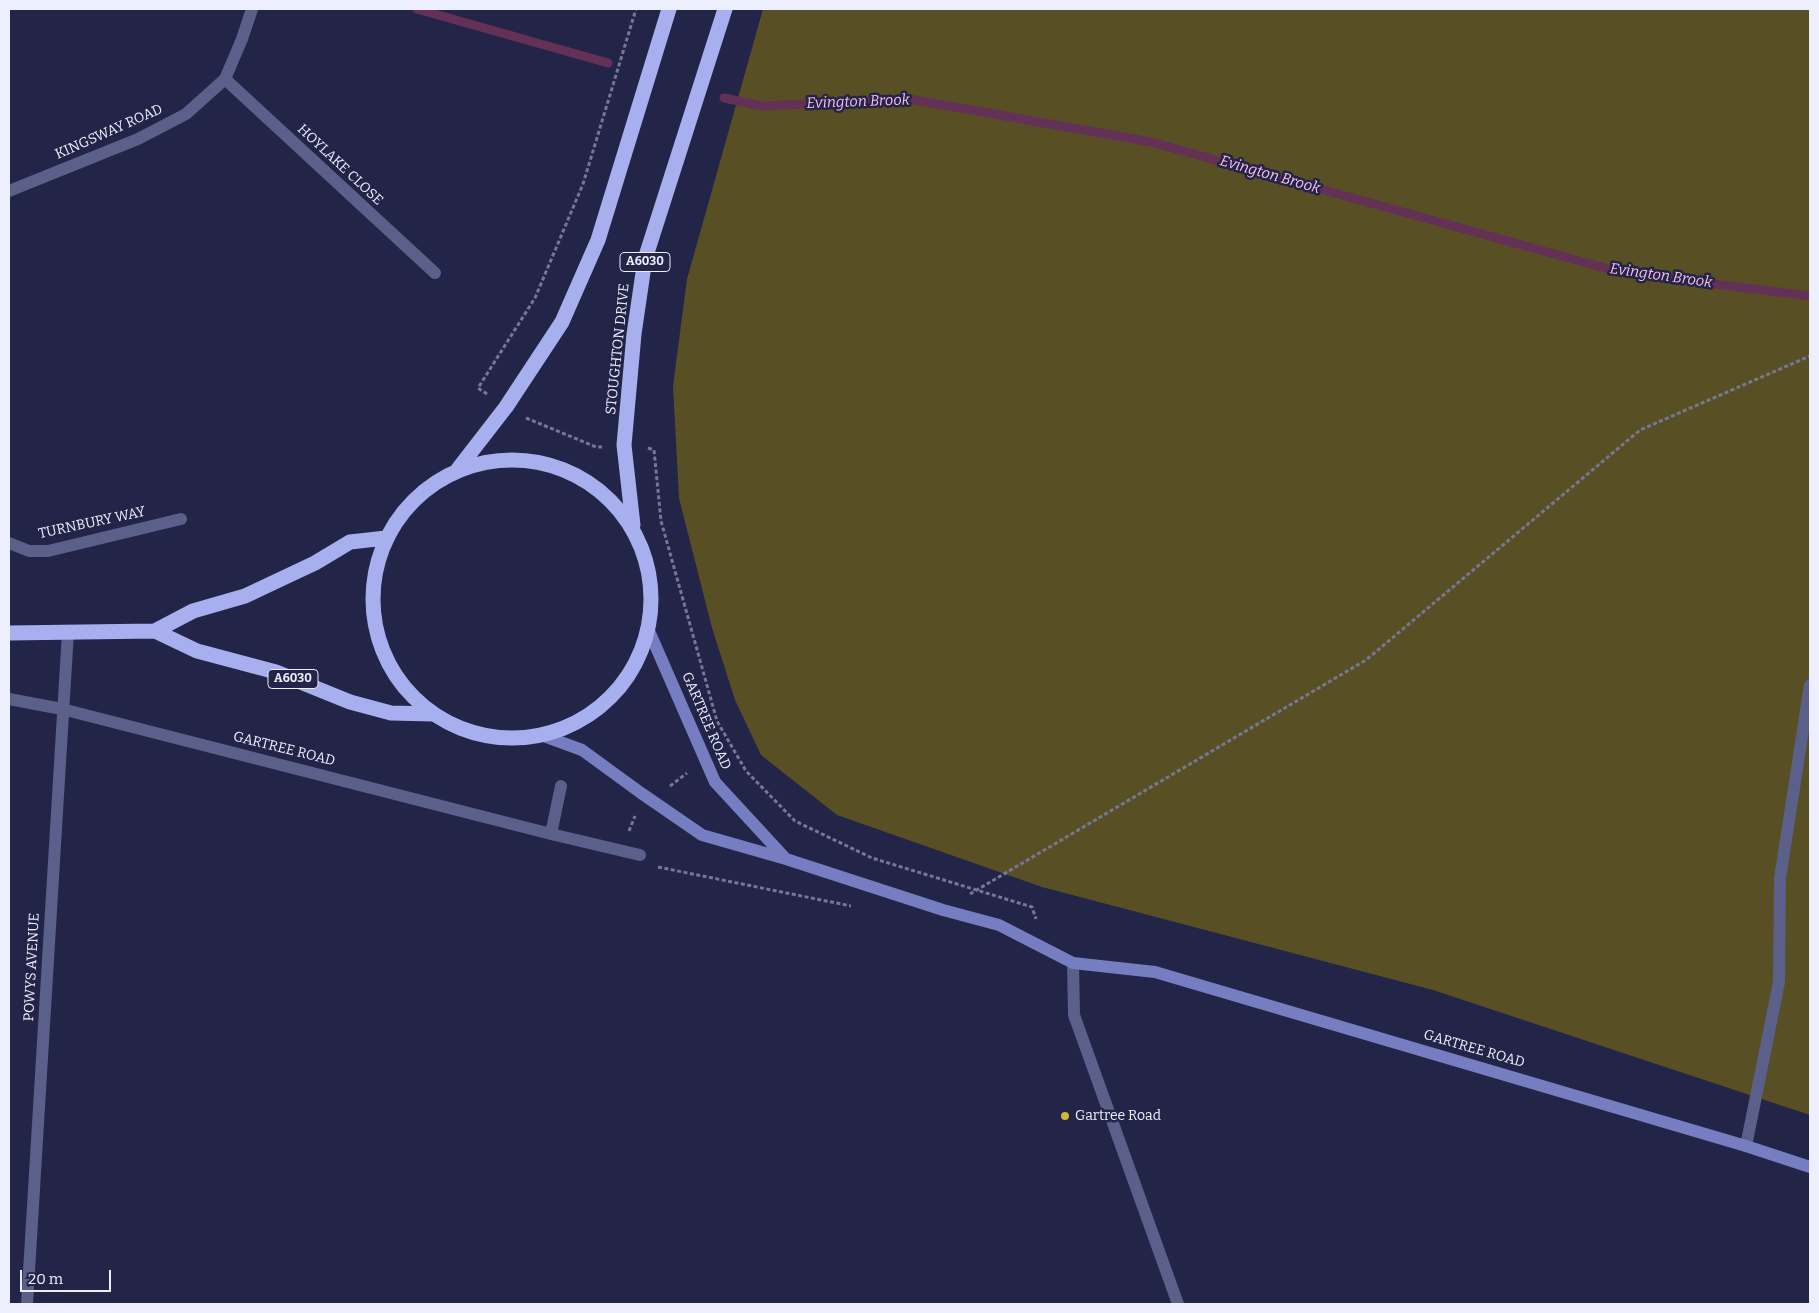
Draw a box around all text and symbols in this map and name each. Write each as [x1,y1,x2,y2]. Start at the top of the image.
water label: Evington Brook [806,91,910,113]
street label: KINGSWAY ROAD [53,101,165,163]
street label: HOYLAKE CLOSE [294,121,386,209]
water label: Evington Brook [1218,152,1322,198]
road number: A6030 [620,252,670,272]
water label: Evington Brook [1609,260,1713,292]
street label: STOUGHTON DRIVE [603,283,633,415]
street label: TURNBURY WAY [37,503,147,543]
road number: A6030 [268,670,318,689]
street label: GARTREE ROAD [678,670,734,772]
street label: GARTREE ROAD [231,728,337,770]
street label: POWYS AVENUE [21,912,43,1022]
street label: GARTREE ROAD [1421,1027,1527,1071]
place label: Gartree Road [1075,1108,1161,1124]
marker: Gartree Road [1059,1110,1071,1122]
scale bar [22,1260,114,1292]
text: 20 m [28,1270,63,1288]

